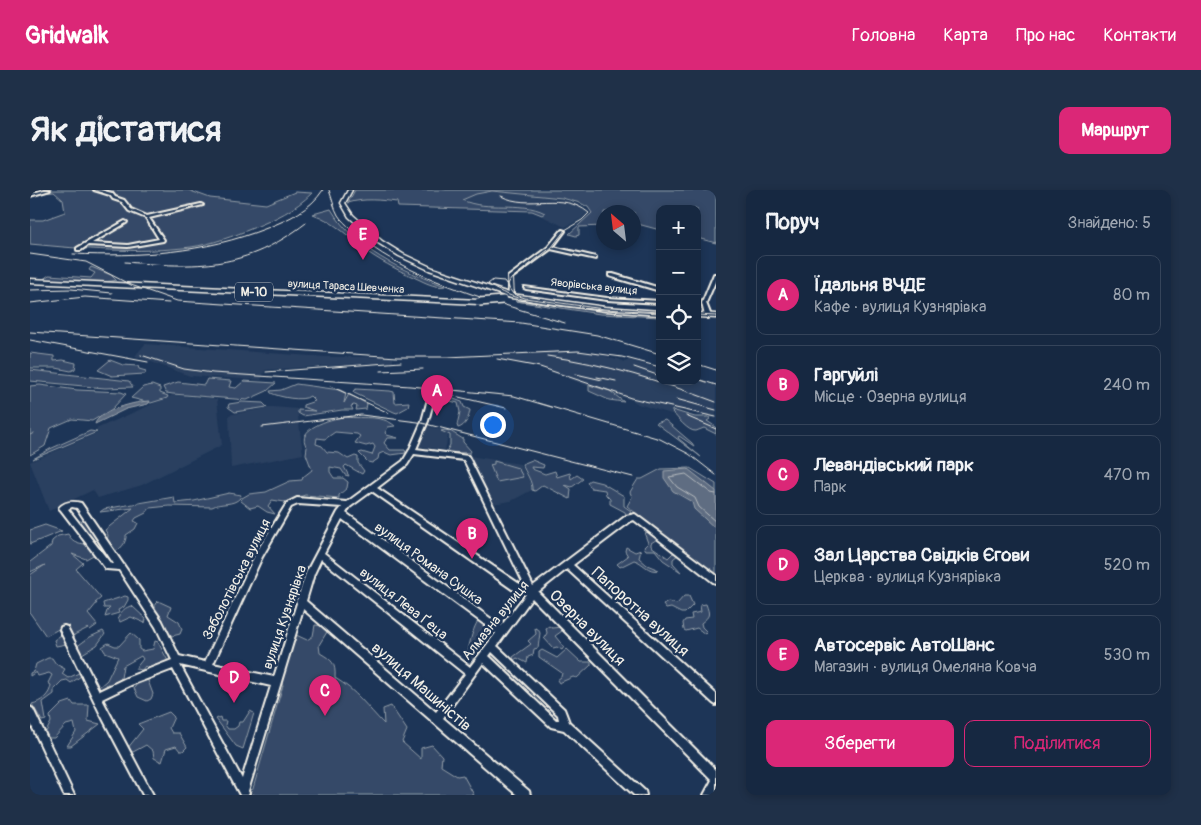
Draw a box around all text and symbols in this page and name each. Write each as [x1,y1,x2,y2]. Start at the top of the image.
text: Gridwalk [25,21,109,50]
text: Головна [852,24,915,47]
text: Карта [943,24,988,47]
text: Про нас [1016,24,1075,47]
text: Контакти [1103,24,1176,47]
button: Маршрут [1059,107,1171,154]
text: Як дістатися [30,108,221,152]
north arrow [596,205,641,250]
map controls [656,205,701,385]
button: + [656,205,701,250]
text: Поруч [766,209,819,236]
text: Знайдено: 5 [1068,213,1151,233]
pin: E [347,219,379,260]
button: − [656,250,701,295]
text: Їдальня ВЧДЕ [814,273,926,297]
street label: Яворівська вулиця [550,275,638,298]
street label: вулиця Тараса Шевченка [287,277,405,296]
road number: М-10 [235,282,273,301]
text: A [778,285,788,305]
text: 80 m [1113,285,1150,305]
button: locate [656,295,701,340]
text: Кафе · вулиця Кузнярівка [814,297,986,317]
button: layers [656,340,701,385]
text: Гаргуйлі [814,363,878,387]
pin: A [421,375,453,416]
text: B [778,375,788,395]
text: 240 m [1103,375,1150,395]
text: Місце · Озерна вулиця [814,387,967,407]
your location [480,412,506,438]
text: Левандівський парк [814,453,974,477]
text: C [778,465,788,485]
text: 470 m [1104,465,1150,485]
text: Парк [814,477,847,497]
street label: Заболотівська вулиця [199,516,274,643]
street label: вулиця Романа Сушка [371,518,486,608]
pin: B [456,518,488,559]
text: Зал Царства Свідків Єгови [814,543,1029,567]
text: D [778,555,788,575]
text: 520 m [1104,555,1150,575]
street label: вулиця Кузнярівка [259,563,310,671]
street label: Папоротна вулиця [587,563,693,661]
street label: вулиця Лева Ґеца [356,564,451,643]
text: Церква · вулиця Кузнярівка [814,567,1001,587]
street label: Алмазна вулиця [458,577,533,663]
street label: Озерна вулиця [545,585,630,670]
text: Автосервіс АвтоШанс [814,633,995,657]
street label: вулиця Машиністів [367,638,475,736]
text: E [779,645,787,665]
text: 530 m [1104,645,1150,665]
text: Магазин · вулиця Омеляна Ковча [814,657,1037,677]
pin: D [218,662,250,703]
pin: C [309,675,341,716]
button: Зберегти [766,720,954,767]
button: Поділитися [964,720,1151,767]

